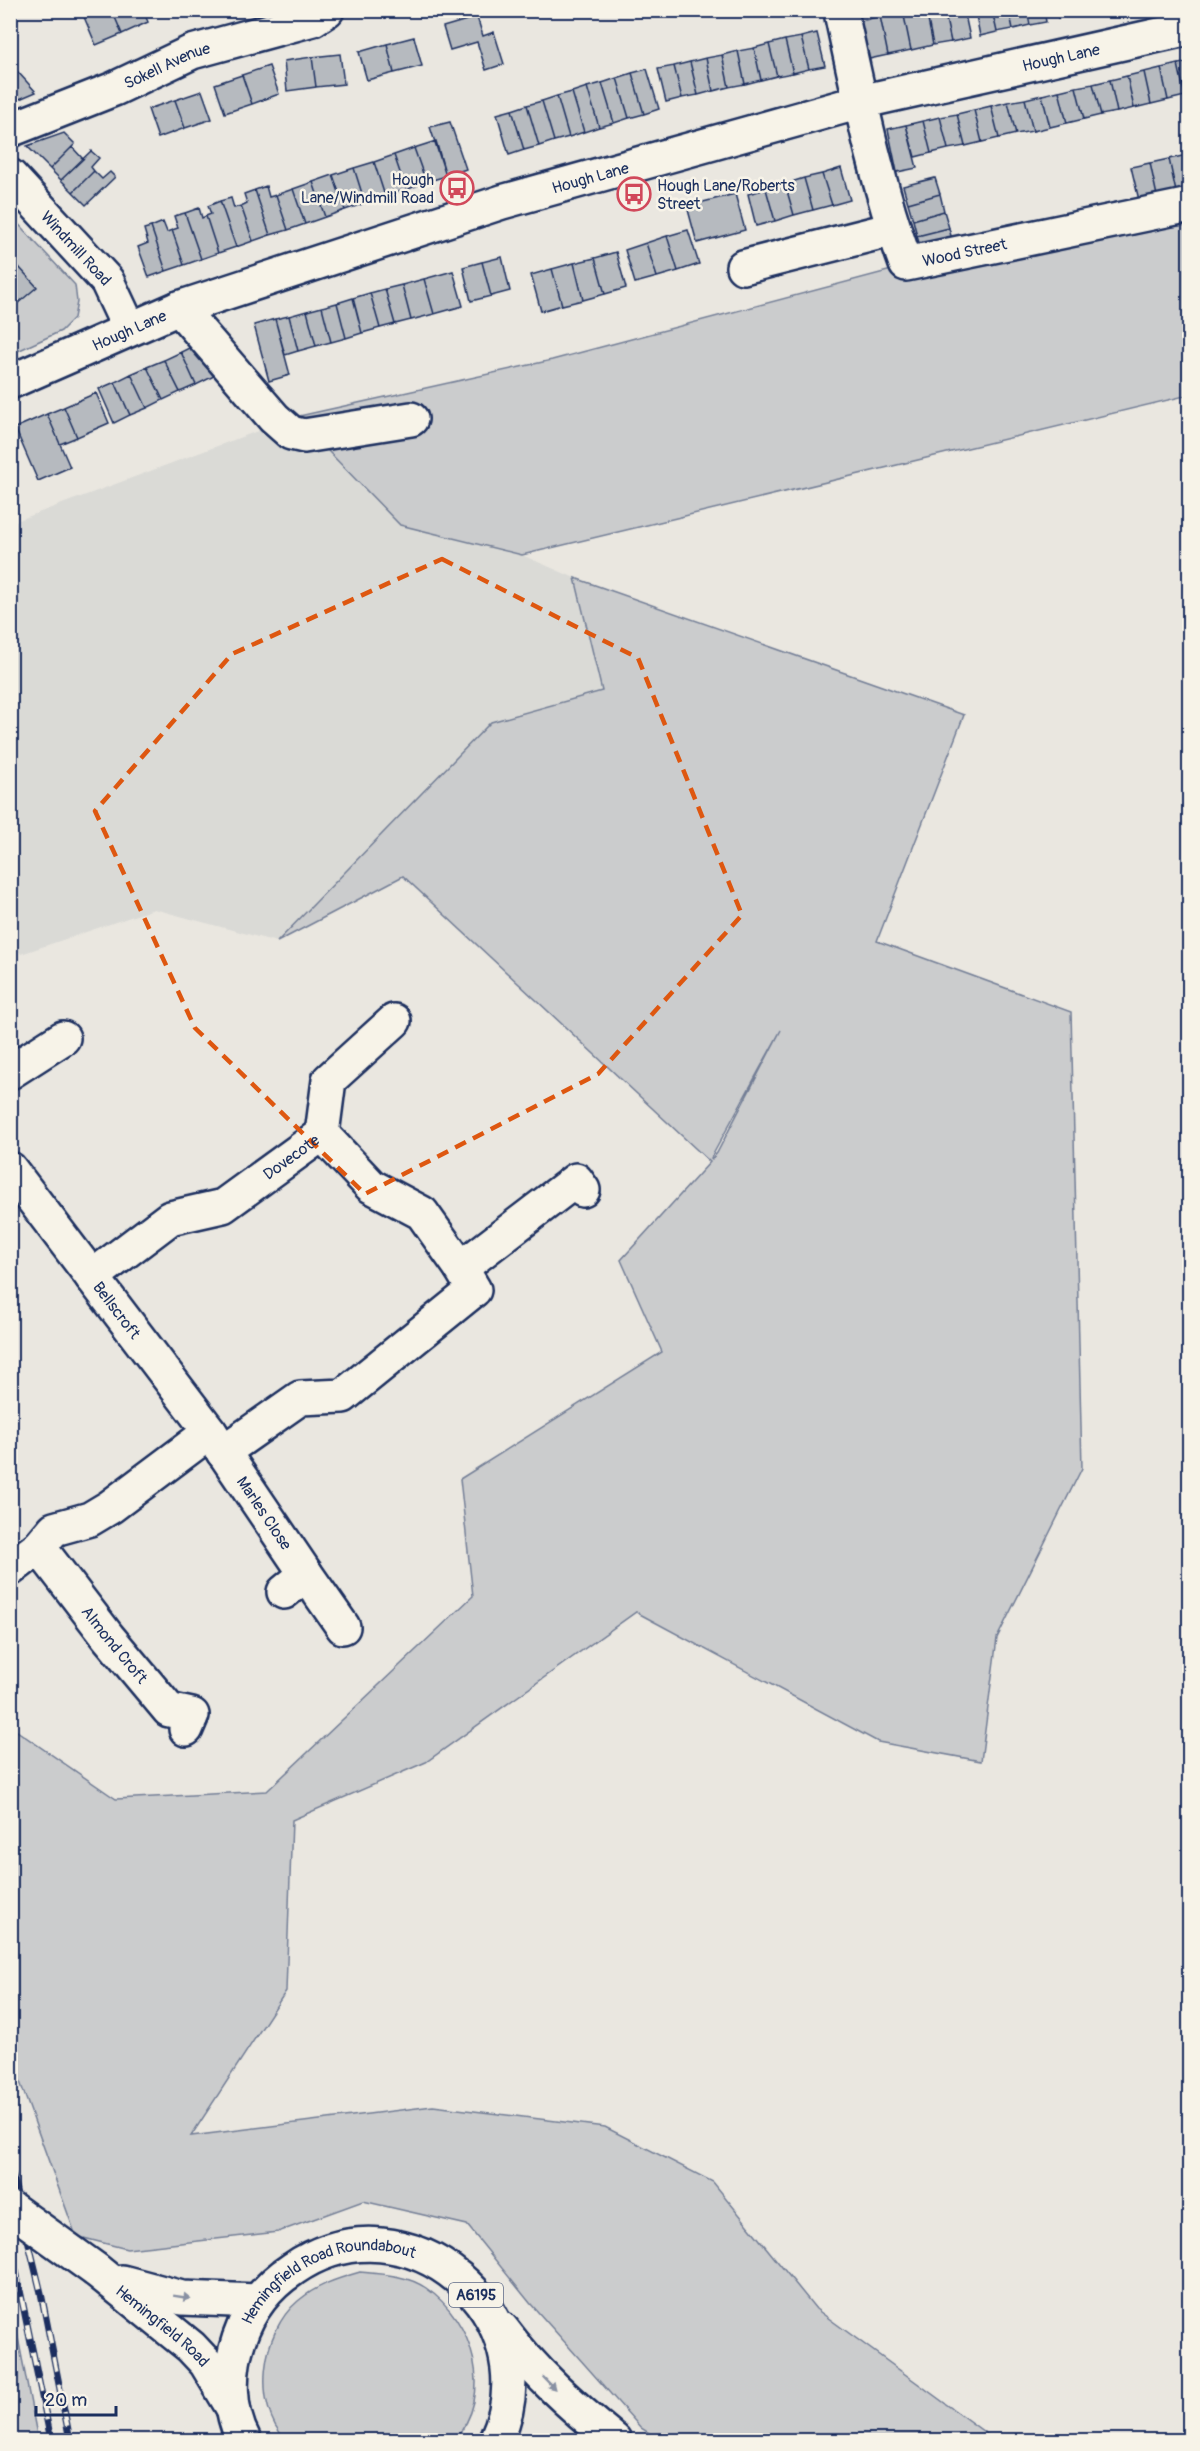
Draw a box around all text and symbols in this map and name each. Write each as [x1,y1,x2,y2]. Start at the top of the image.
street label: Sokell Avenue [121,38,213,94]
street label: Hough Lane [1020,40,1102,76]
street label: Hough Lane [550,158,631,199]
place label: Hough Lane/Windmill Road [301,170,434,208]
bus stop icon: Hough Lane/Windmill Road [439,170,475,206]
bus stop icon: Hough Lane/Roberts Street [616,176,652,212]
place label: Hough Lane/Roberts Street [657,176,795,214]
street label: Windmill Road [36,207,115,290]
street label: Wood Street [921,234,1009,271]
street label: Hough Lane [89,306,170,356]
street label: Dovecote [259,1130,324,1185]
street label: Bellscroft [88,1278,145,1344]
street label: Marles Close [232,1473,296,1554]
street label: Almond Croft [77,1602,152,1688]
street label: Hemingfield Road Roundabout [237,2235,419,2328]
street label: Hemingfield Road [111,2281,213,2371]
road number: A6195 [449,2283,503,2307]
one-way arrow [173,2292,192,2301]
one-way arrow [542,2375,555,2390]
scale bar [36,2379,116,2417]
text: 20 m [45,2389,87,2412]

